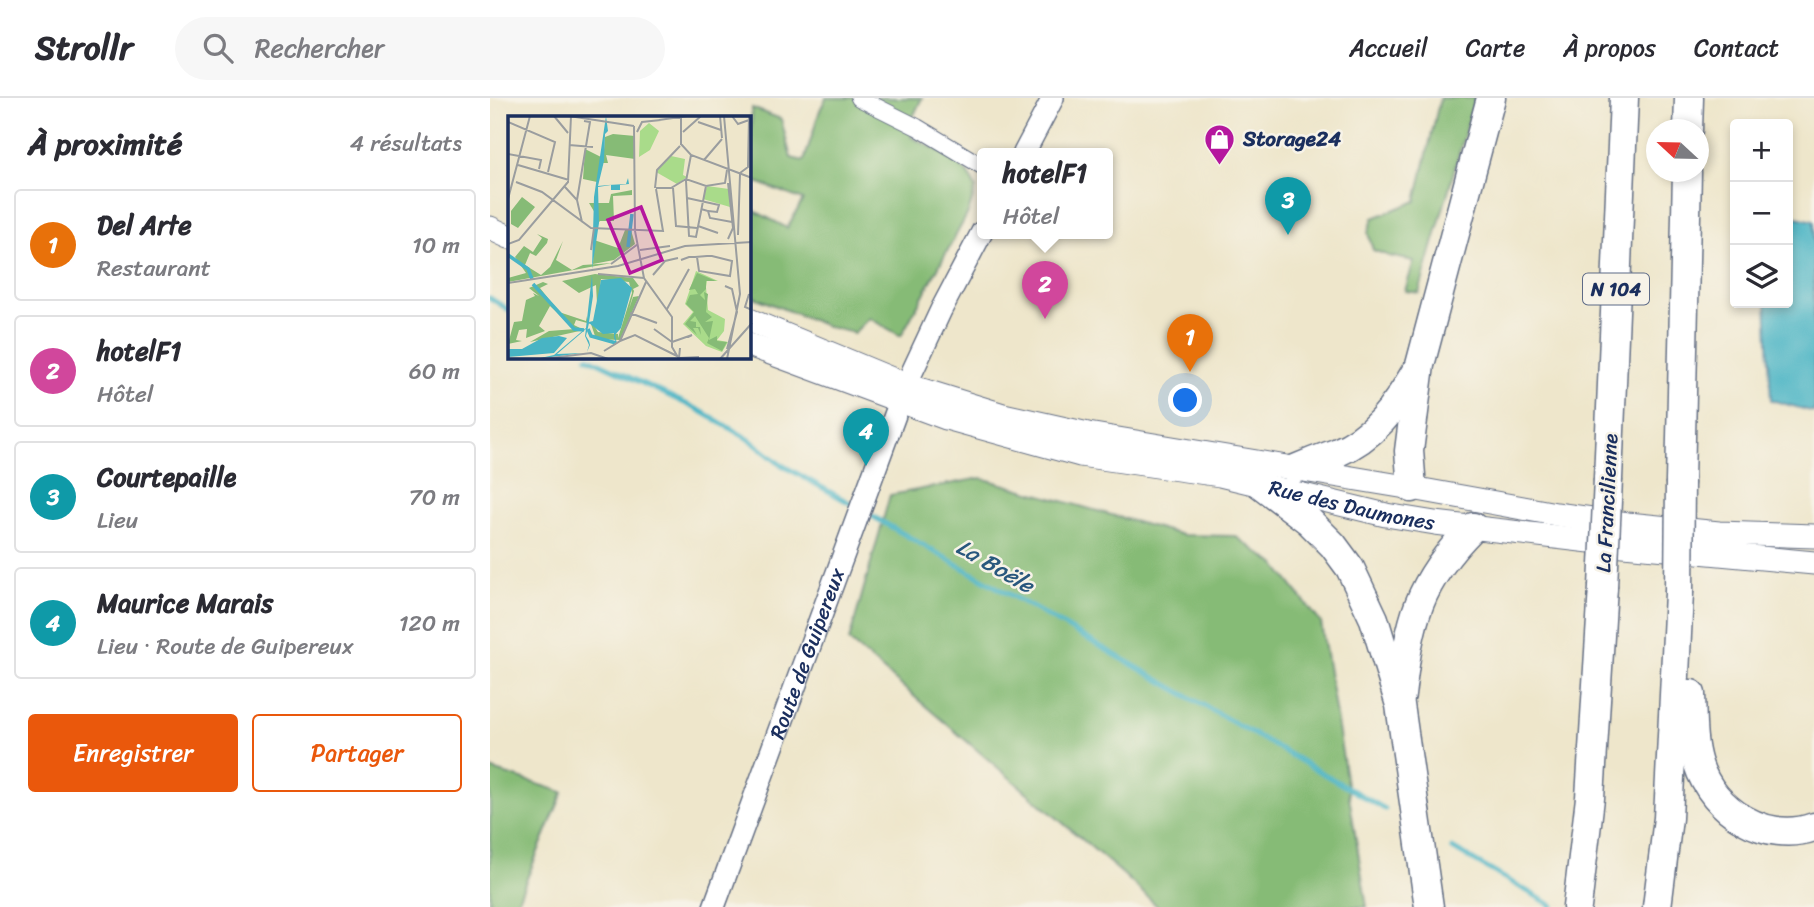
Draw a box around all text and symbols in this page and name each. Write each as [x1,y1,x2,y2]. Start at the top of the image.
search box [175,17,665,80]
text: Strollr [35,19,133,77]
text: Rechercher [255,25,384,71]
text: Accueil [1349,27,1428,69]
text: Carte [1466,27,1525,69]
text: À propos [1563,27,1656,69]
text: Contact [1694,27,1779,69]
icon: search [199,29,237,67]
inset map [508,116,751,359]
text: À proximité [28,117,182,171]
north arrow [1646,119,1709,182]
map controls [1730,119,1793,308]
button: + [1730,119,1793,182]
place label: Storage24 [1242,120,1341,158]
shop icon: Storage24 [1203,122,1237,166]
text: 4 résultats [350,123,462,164]
popup [977,148,1113,239]
text: hotelF1 [1003,150,1087,196]
pin: 3 [1265,177,1311,235]
button: − [1730,182,1793,245]
text: Hôtel [1003,196,1059,237]
text: Del Arte [97,202,192,248]
text: 1 [48,225,58,266]
text: 10 m [412,225,460,266]
button: layers [1730,245,1793,308]
text: Restaurant [97,248,211,289]
pin: 2 [1022,261,1068,319]
road number: N 104 [1583,274,1649,304]
pin: 1 [1167,314,1213,372]
text: hotelF1 [97,328,181,374]
text: 2 [46,351,60,392]
text: 60 m [409,351,460,392]
text: Hôtel [97,374,153,415]
your location [1168,383,1202,417]
pin: 4 [843,408,889,466]
street label: La Francilienne [1584,432,1630,574]
text: Courtepaille [97,454,236,500]
street label: Rue des Daumones [1265,468,1438,542]
text: 3 [47,477,59,518]
text: 70 m [409,477,460,518]
text: Lieu [97,500,138,541]
water label: La Boële [948,527,1043,606]
street label: Route de Guipereux [758,562,856,745]
text: Maurice Marais [97,580,273,626]
text: 4 [46,603,60,644]
text: 120 m [399,603,460,644]
text: Lieu · Route de Guipereux [97,626,354,667]
button: Enregistrer [28,714,238,792]
button: Partager [252,714,462,792]

